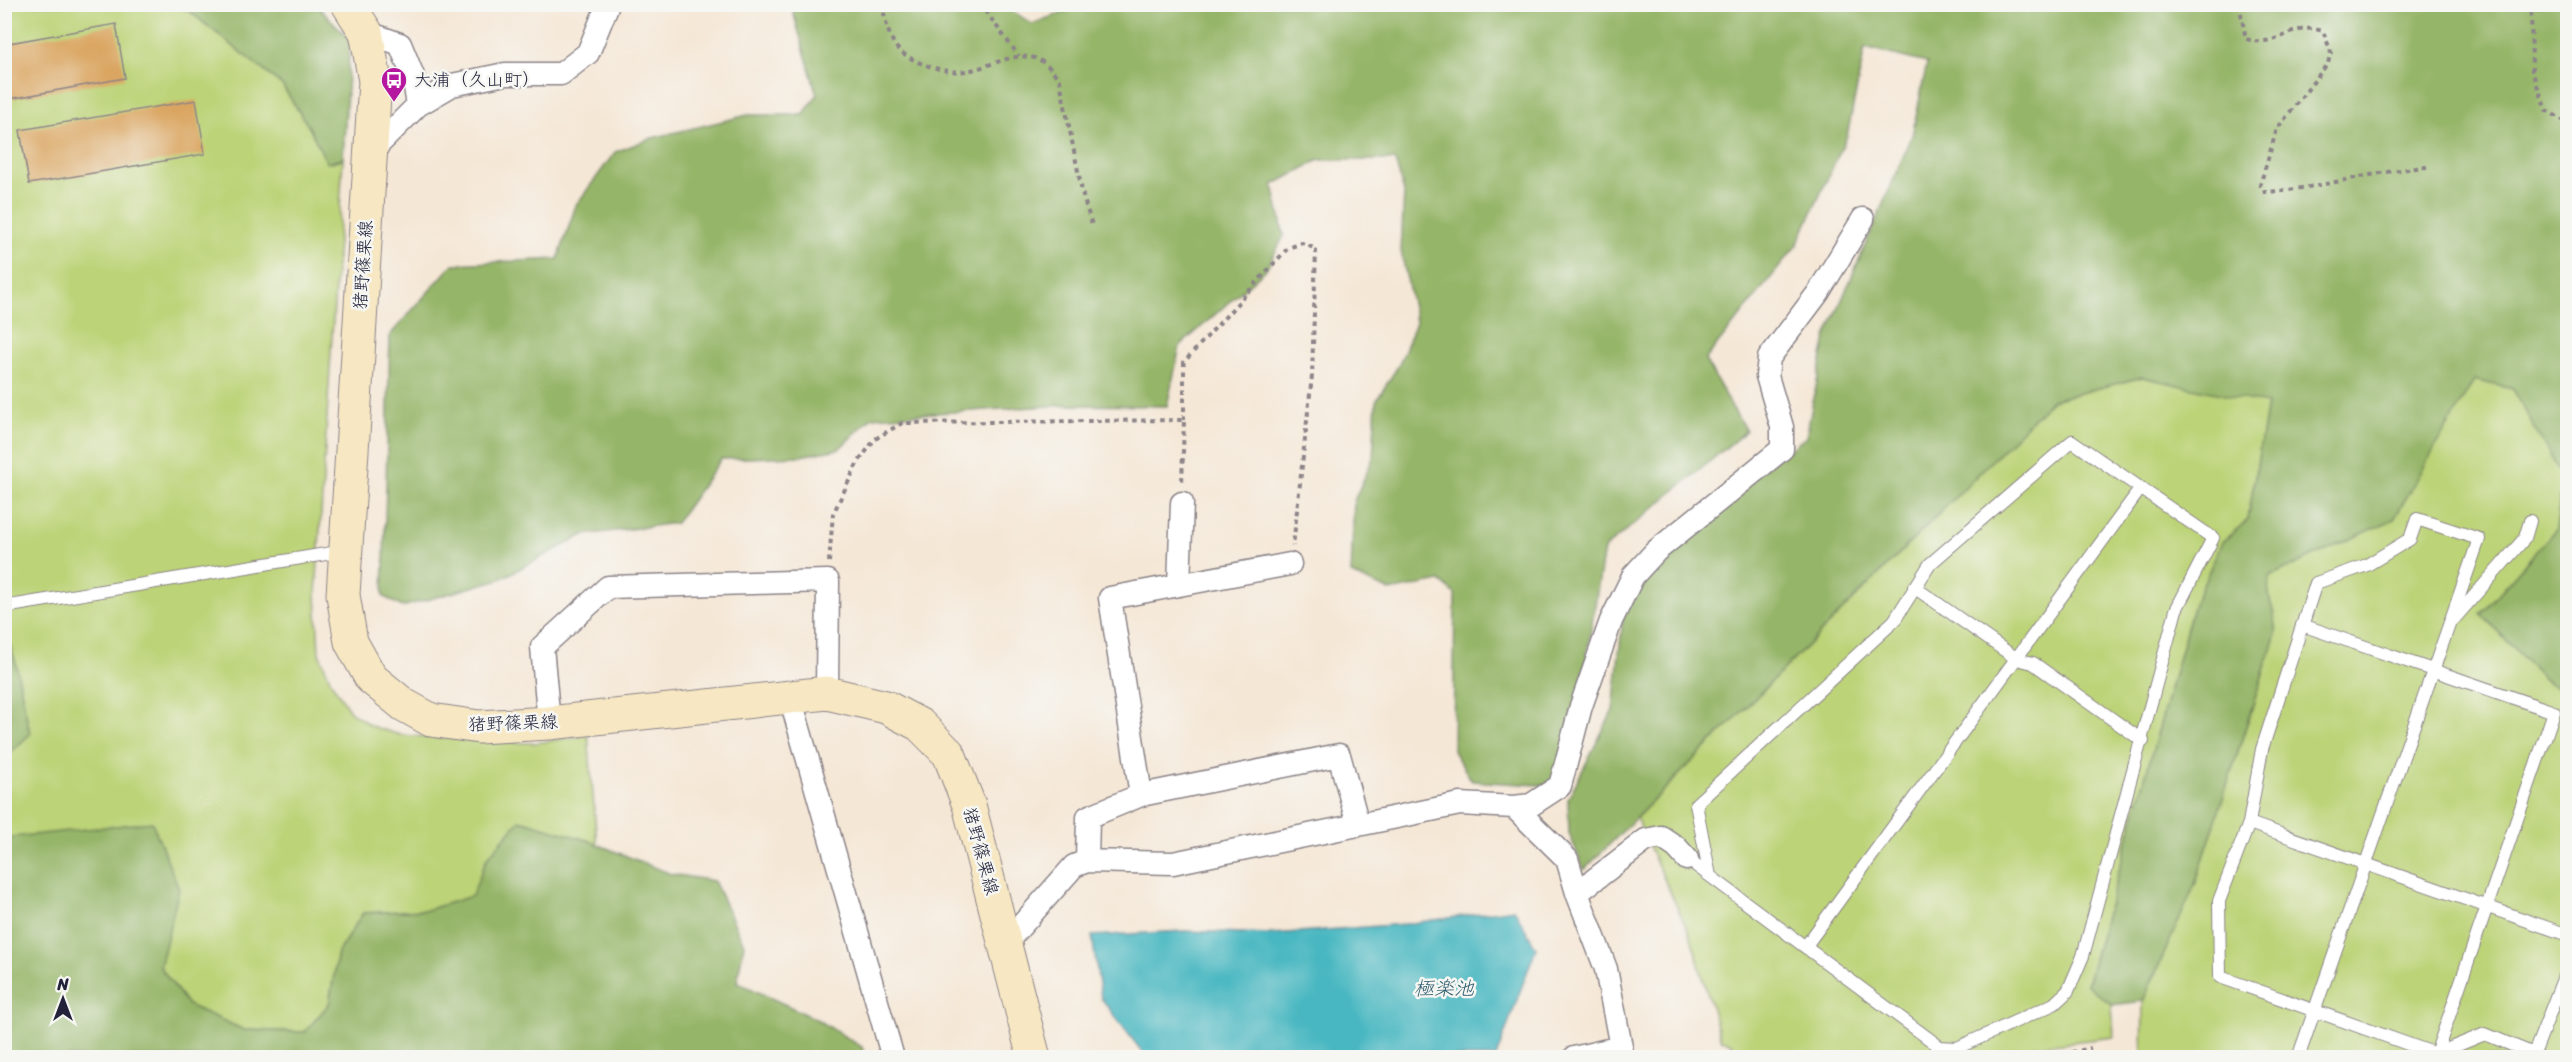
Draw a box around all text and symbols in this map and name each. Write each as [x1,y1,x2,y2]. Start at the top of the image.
place label: 大浦（久山町） [414,64,540,96]
bus stop icon: 大浦（久山町） [379,65,409,103]
street label: 猪野篠栗線 [344,219,382,311]
street label: 猪野篠栗線 [467,705,559,741]
street label: 猪野篠栗線 [954,803,1008,899]
north arrow [33,969,93,1029]
text: N [56,970,69,999]
water label: 極楽池 [1414,971,1475,1006]

